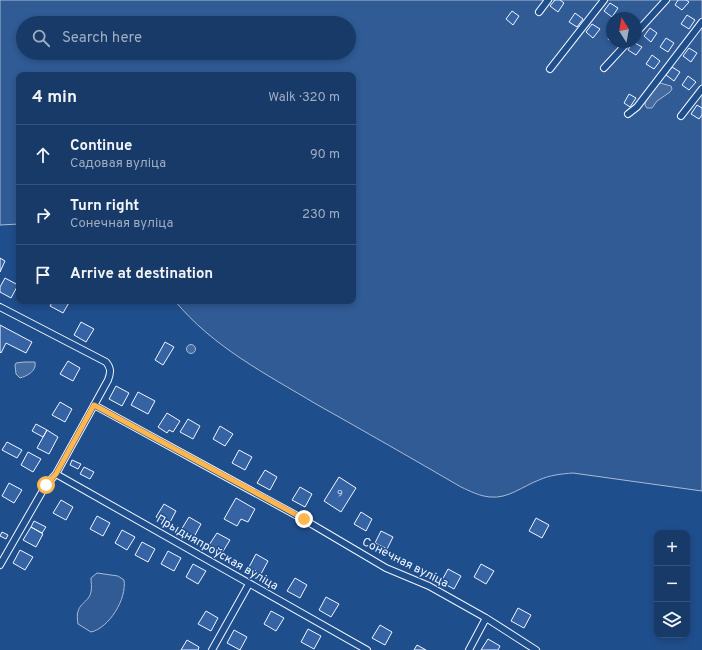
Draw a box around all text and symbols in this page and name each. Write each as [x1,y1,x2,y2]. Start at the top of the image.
north arrow [606,12,642,48]
search box [16,16,356,60]
icon: search [30,27,52,49]
text: Search here [62,29,142,48]
text: 4 min [32,87,77,109]
text: Walk · 320 m [268,90,340,106]
text: Continue [70,137,132,156]
icon: ahead [32,144,54,166]
text: 90 m [310,147,340,163]
text: Садовая вуліца [70,156,166,172]
text: Turn right [70,197,139,216]
icon: right [32,204,54,226]
text: 230 m [302,207,340,223]
text: Сонечная вуліца [70,216,173,232]
icon: arrive [32,264,54,286]
text: Arrive at destination [70,265,213,284]
route start [37,476,55,494]
house number: 9 [337,488,343,501]
route end [295,510,313,528]
street label: Прыдняпроўская вуліца [153,511,281,595]
map controls [654,530,690,638]
button: + [654,530,690,566]
street label: Сонечная вуліца [359,534,451,592]
button: − [654,566,690,602]
button: layers [654,602,690,638]

